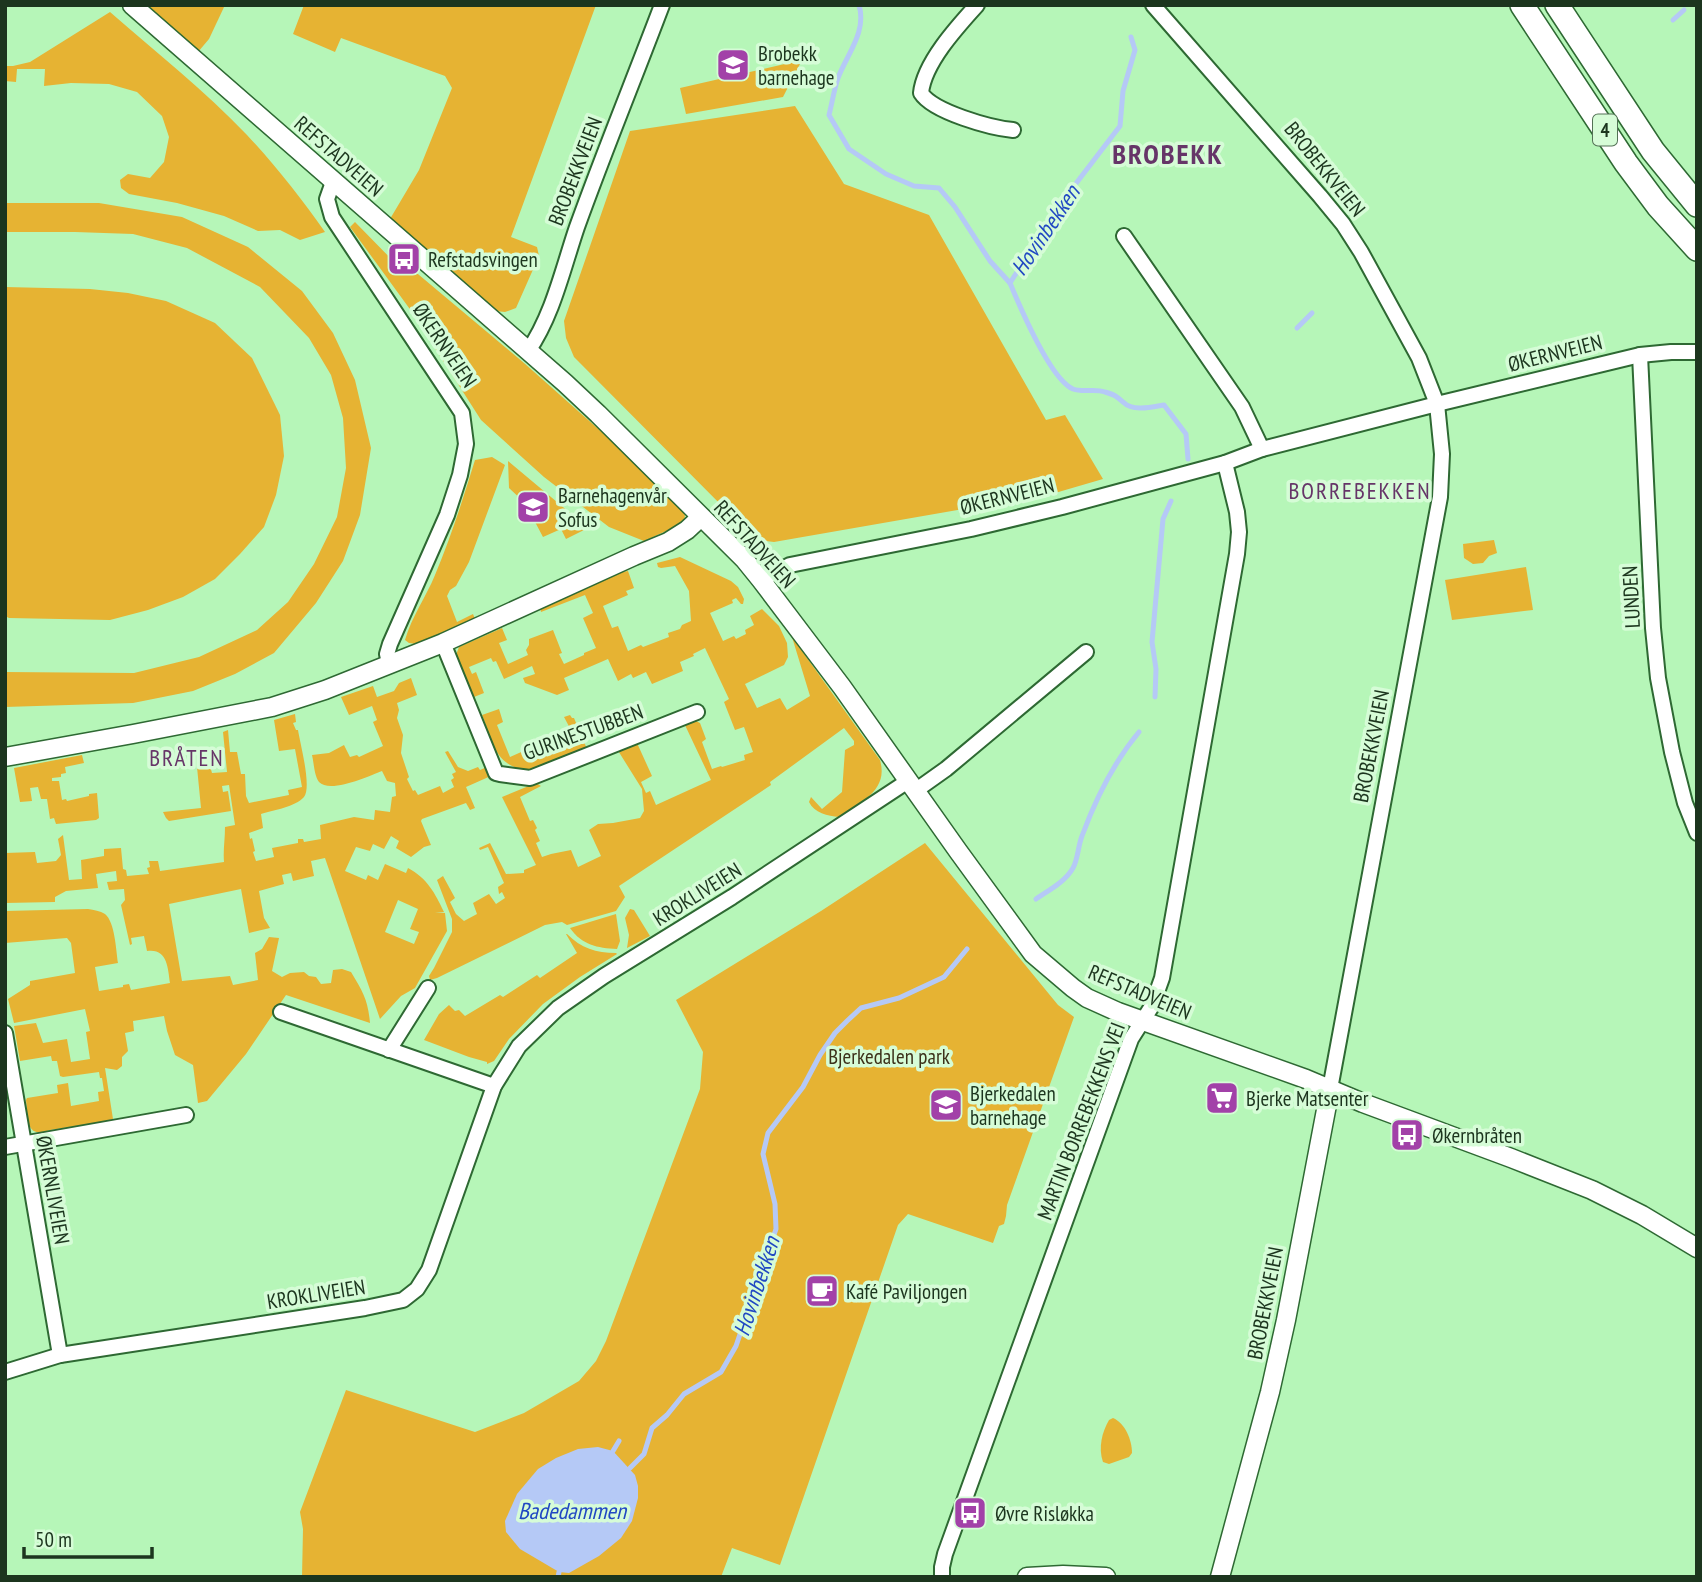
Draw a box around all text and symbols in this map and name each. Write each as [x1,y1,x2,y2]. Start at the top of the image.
place label: Brobekk barnehage [758,40,835,91]
school or university icon: Brobekk barnehage [714,46,752,84]
street label: REFSTADVEIEN [289,110,389,202]
street label: BROBEKKVEIEN [542,113,608,229]
road number: 4 [1593,114,1617,146]
street label: BROBEKKVEIEN [1279,116,1371,222]
district label: BROBEKK [1112,135,1224,172]
water label: Hovinbekken [1004,178,1087,281]
bus stop icon: Refstadsvingen [385,240,423,278]
place label: Refstadsvingen [428,246,538,273]
street label: ØKERNVEIEN [407,298,483,392]
street label: ØKERNVEIEN [1505,328,1605,378]
street label: ØKERNVEIEN [957,471,1057,521]
district label: BORREBEKKEN [1288,476,1432,505]
place label: Barnehagenvår Sofus [558,482,667,533]
school or university icon: Barnehagenvår Sofus [514,488,552,526]
street label: REFSTADVEIEN [708,494,802,594]
street label: LUNDEN [1616,565,1646,629]
street label: BROBEKKVEIEN [1347,687,1395,805]
street label: GURINESTUBBEN [519,698,647,766]
district label: BRÅTEN [149,743,225,772]
street label: KROKLIVEIEN [648,856,746,932]
street label: REFSTADVEIEN [1084,958,1196,1026]
street label: MARTIN BORREBEKKENS VEI [1031,1018,1131,1224]
park label: Bjerkedalen park [828,1043,950,1070]
supermarket icon: Bjerke Matsenter [1203,1079,1241,1117]
place label: Bjerkedalen barnehage [970,1080,1056,1131]
place label: Bjerke Matsenter [1246,1085,1369,1112]
school or university icon: Bjerkedalen barnehage [927,1086,965,1124]
bus stop icon: Økernbråten [1388,1116,1426,1154]
place label: Økernbråten [1432,1122,1522,1149]
street label: ØKERNLIVEIEN [30,1134,76,1246]
water label: Hovinbekken [726,1231,786,1339]
street label: BROBEKKVEIEN [1241,1244,1289,1362]
cafe icon: Kafé Paviljongen [803,1272,841,1310]
street label: KROKLIVEIEN [265,1273,367,1315]
place label: Kafé Paviljongen [846,1278,967,1305]
bus stop icon: Øvre Risløkka [951,1494,989,1532]
water label: Badedammen [518,1496,628,1525]
place label: Øvre Risløkka [995,1500,1094,1527]
scale bar [24,1516,152,1560]
text: 50 m [35,1526,72,1553]

